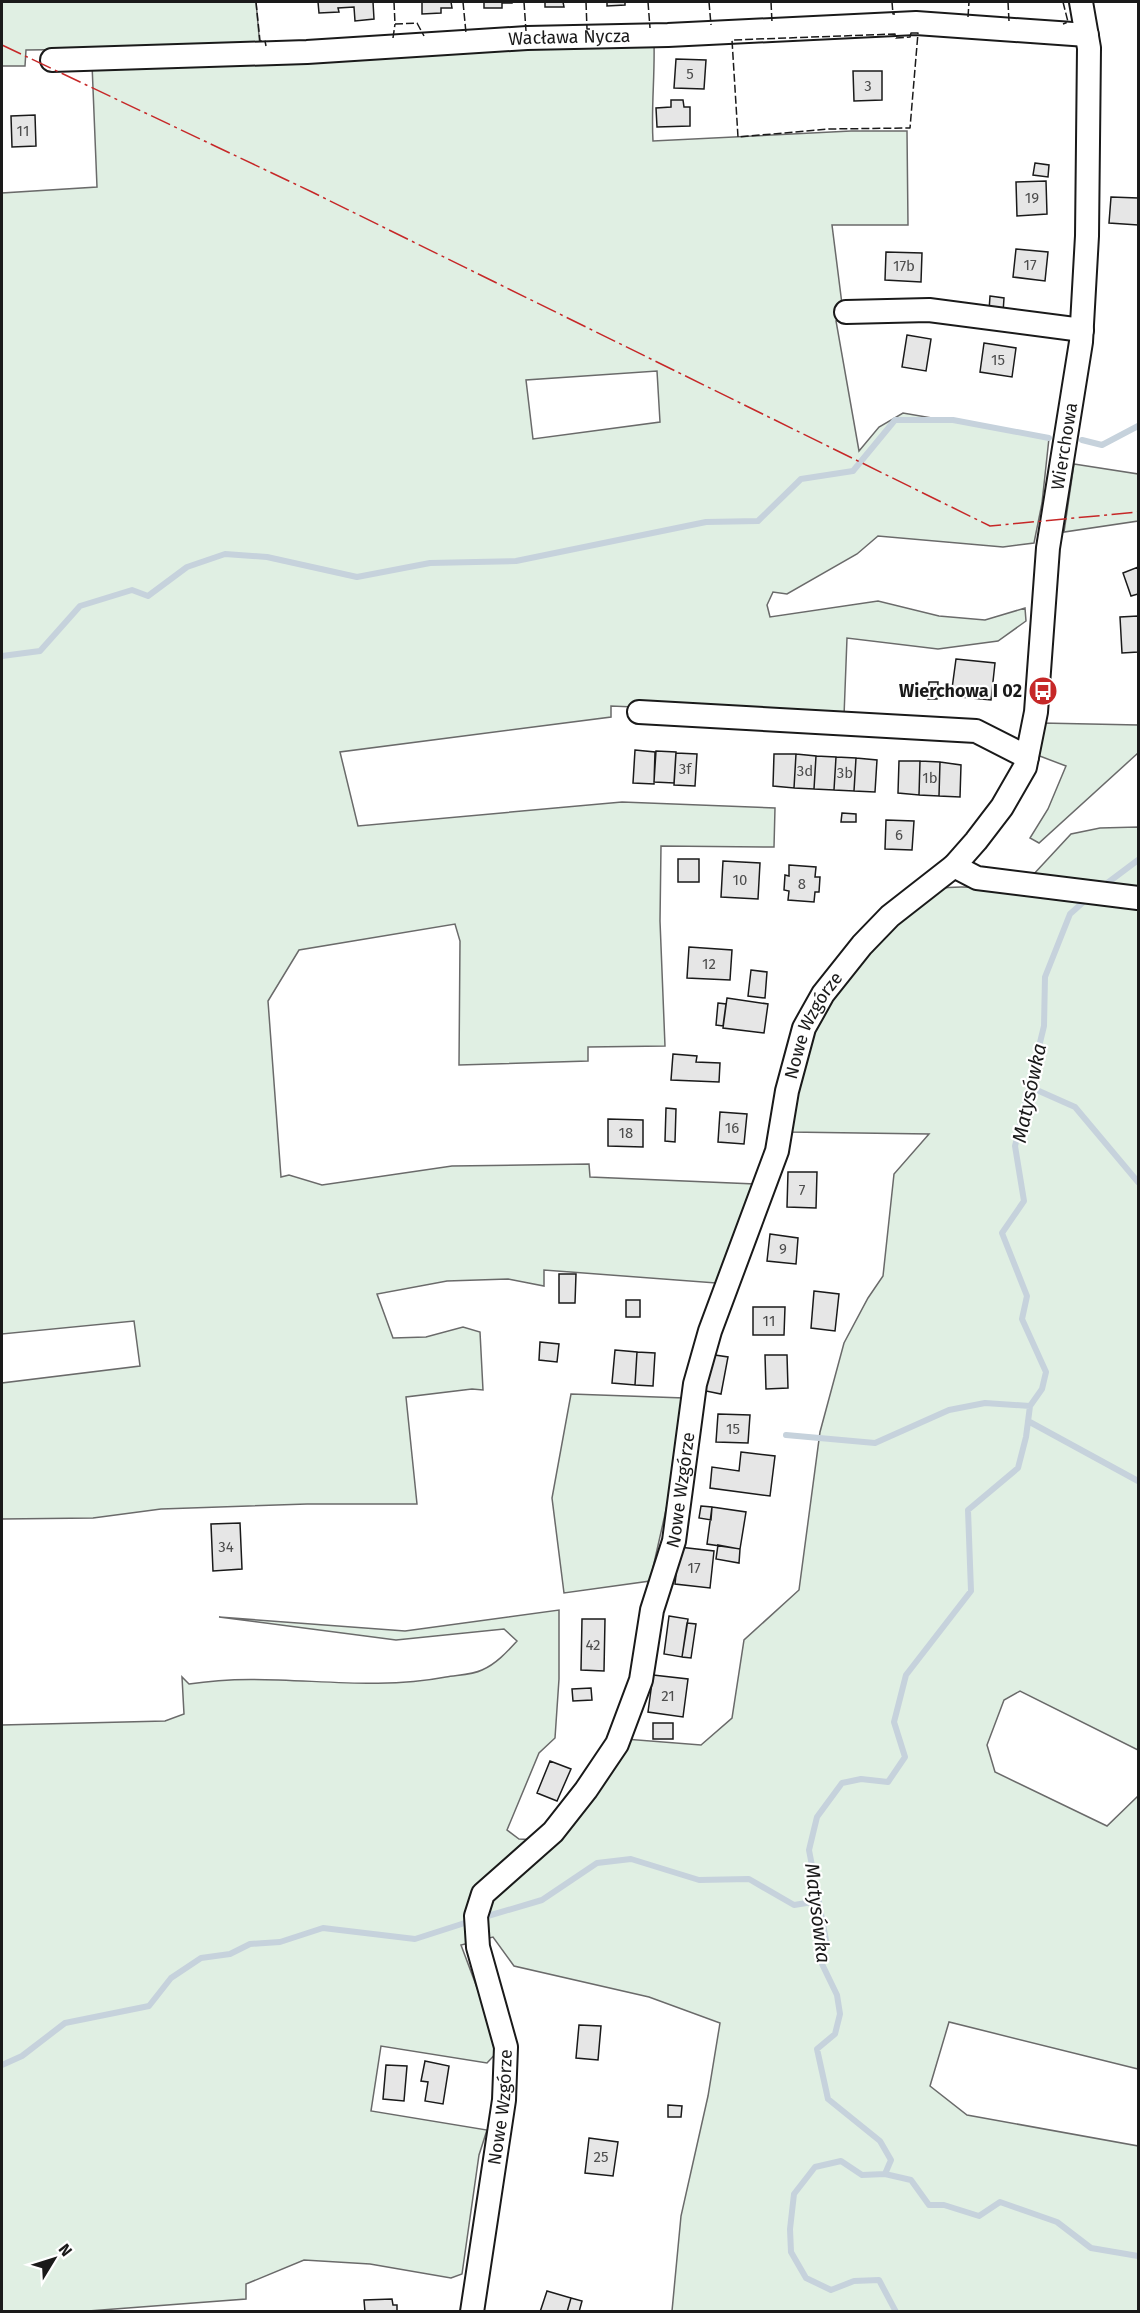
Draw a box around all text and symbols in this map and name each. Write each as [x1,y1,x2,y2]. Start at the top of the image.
street label: Wacława Nycza [508,25,631,50]
house number: 5 [686,65,694,83]
house number: 3 [864,77,872,95]
house number: 11 [17,122,29,140]
house number: 19 [1025,189,1039,207]
house number: 17 [1023,256,1037,274]
house number: 17b [893,257,915,275]
house number: 15 [991,351,1005,369]
street label: Wierchowa [1046,401,1082,492]
bus stop icon: Wierchowa I 02 [1027,675,1059,707]
place label: Wierchowa I 02 [899,680,1022,702]
house number: 3f [679,760,692,778]
house number: 3d [797,762,813,780]
house number: 3b [837,764,853,782]
house number: 1b [922,769,938,787]
house number: 6 [895,826,903,844]
house number: 10 [733,871,747,889]
house number: 8 [798,875,806,893]
house number: 12 [702,955,716,973]
street label: Nowe Wzgórze [780,967,847,1081]
water label: Matysówka [1007,1041,1051,1145]
house number: 16 [725,1119,739,1137]
house number: 18 [619,1124,633,1142]
house number: 7 [799,1181,806,1199]
house number: 9 [779,1240,787,1258]
house number: 11 [763,1312,775,1330]
house number: 15 [726,1420,740,1438]
street label: Nowe Wzgórze [661,1431,699,1551]
house number: 34 [218,1538,234,1556]
house number: 17 [687,1559,701,1577]
house number: 42 [585,1636,601,1654]
house number: 21 [661,1687,675,1705]
water label: Matysówka [800,1862,836,1964]
street label: Nowe Wzgórze [483,2049,517,2167]
house number: 25 [594,2148,608,2166]
north arrow [24,2229,84,2289]
text: N [55,2240,76,2260]

